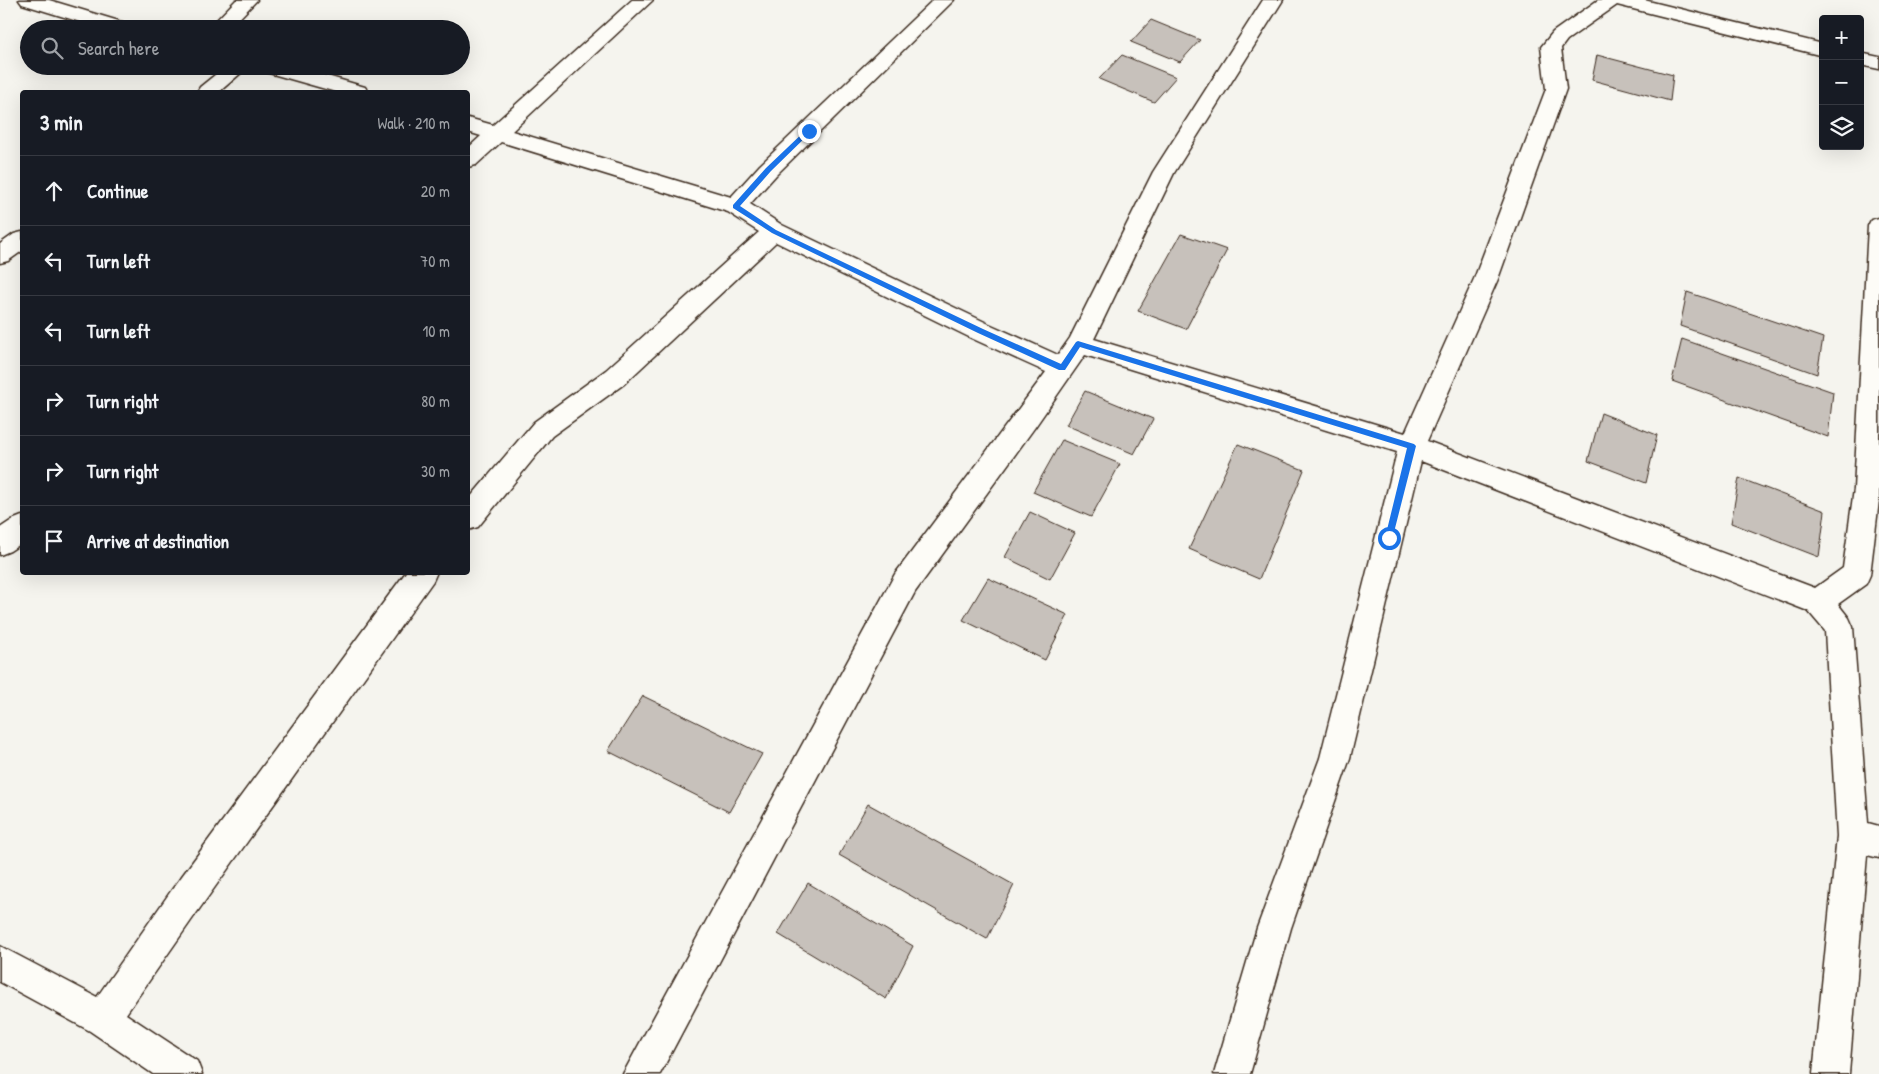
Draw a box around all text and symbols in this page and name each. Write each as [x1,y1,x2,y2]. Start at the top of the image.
map controls [1819,15,1864,150]
button: + [1819,15,1864,60]
search box [20,20,470,75]
icon: search [38,34,66,62]
text: Search here [78,35,159,61]
button: − [1819,60,1864,105]
button: layers [1819,105,1864,150]
text: 3 min [40,108,83,137]
text: Walk · 210 m [377,112,450,134]
route end [798,120,821,143]
icon: ahead [40,177,68,205]
text: Continue [87,178,148,204]
text: 20 m [421,180,450,202]
icon: left [40,247,68,275]
text: Turn left [87,248,150,274]
text: 70 m [420,250,450,272]
icon: left [40,317,68,345]
text: Turn left [87,318,150,344]
text: 10 m [422,320,450,342]
icon: right [40,387,68,415]
text: Turn right [87,388,158,414]
text: 80 m [421,390,450,412]
icon: right [40,457,68,485]
text: Turn right [87,458,158,484]
text: 30 m [421,460,450,482]
icon: arrive [40,527,68,555]
route start [1378,527,1401,550]
text: Arrive at destination [87,528,229,554]

